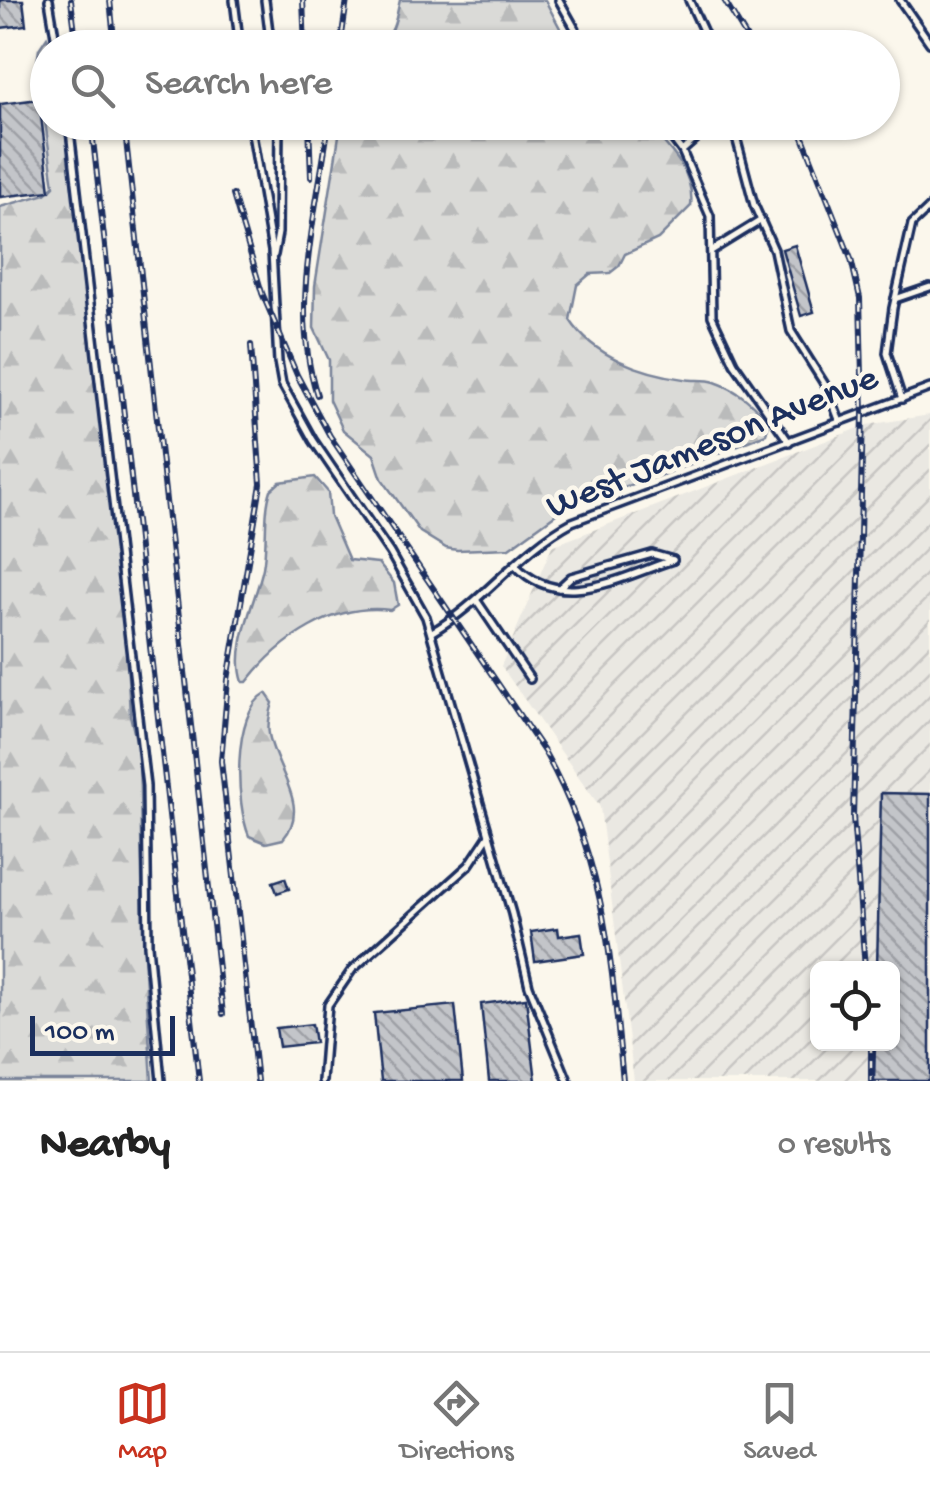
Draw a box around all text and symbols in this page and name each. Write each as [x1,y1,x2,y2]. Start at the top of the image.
search box [30,30,900,140]
icon: search [65,58,120,113]
text: Search here [145,63,332,107]
street label: West Jameson Avenue [541,357,885,531]
map controls [810,961,900,1051]
button: locate [810,961,900,1051]
scale bar [30,1011,175,1056]
text: 100 m [45,1017,115,1050]
text: Nearby [40,1122,170,1171]
text: 0 results [778,1127,890,1165]
tab: Map [115,1376,170,1469]
tab: Directions [400,1376,514,1469]
tab: Saved [743,1376,815,1469]

